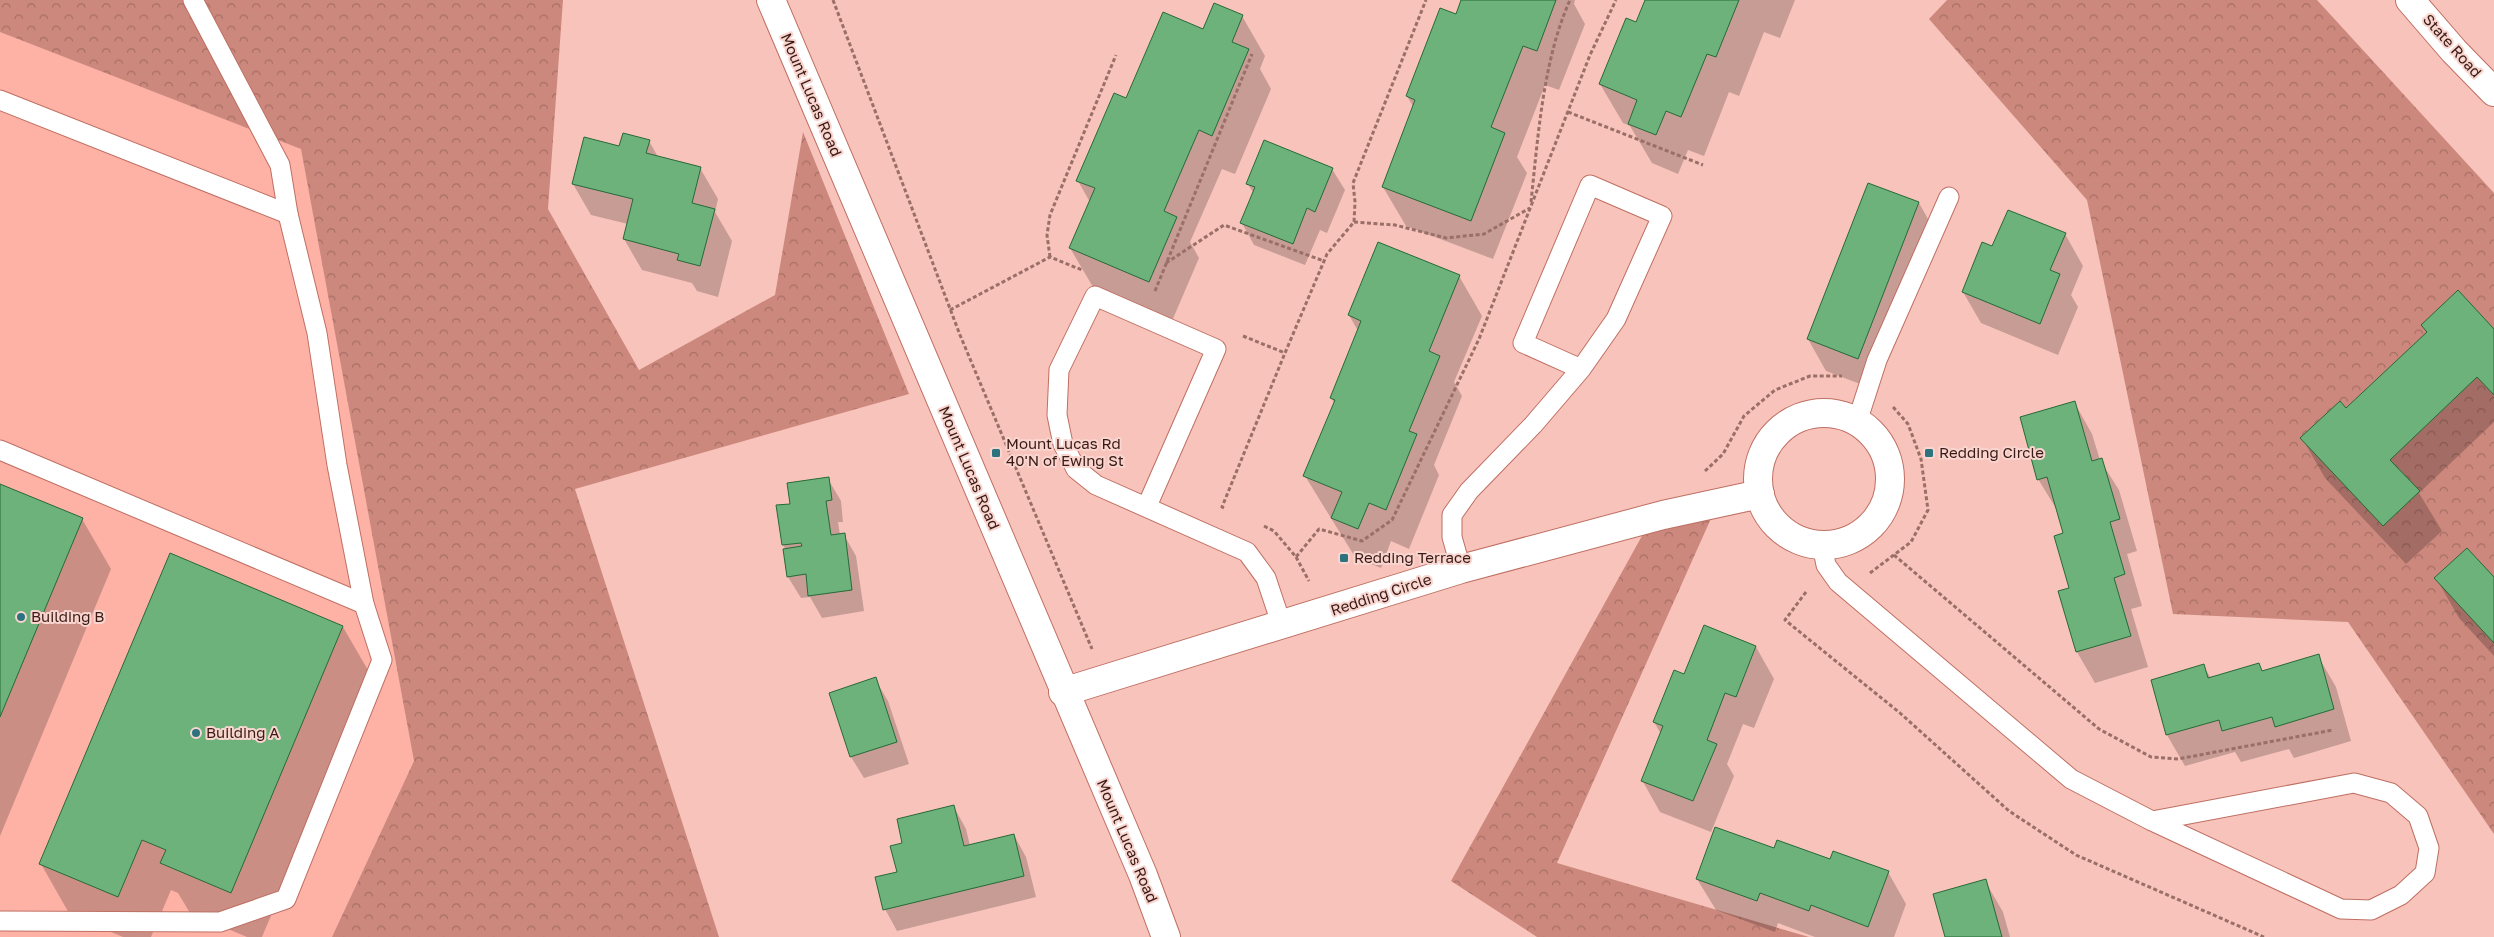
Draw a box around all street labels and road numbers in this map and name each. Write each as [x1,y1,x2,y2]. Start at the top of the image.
street label: State Road [2420,10,2486,81]
street label: Mount Lucas Road [778,30,846,159]
street label: Mount Lucas Road [936,403,1004,532]
street label: Redding Circle [1328,569,1434,619]
street label: Mount Lucas Road [1094,776,1162,905]

